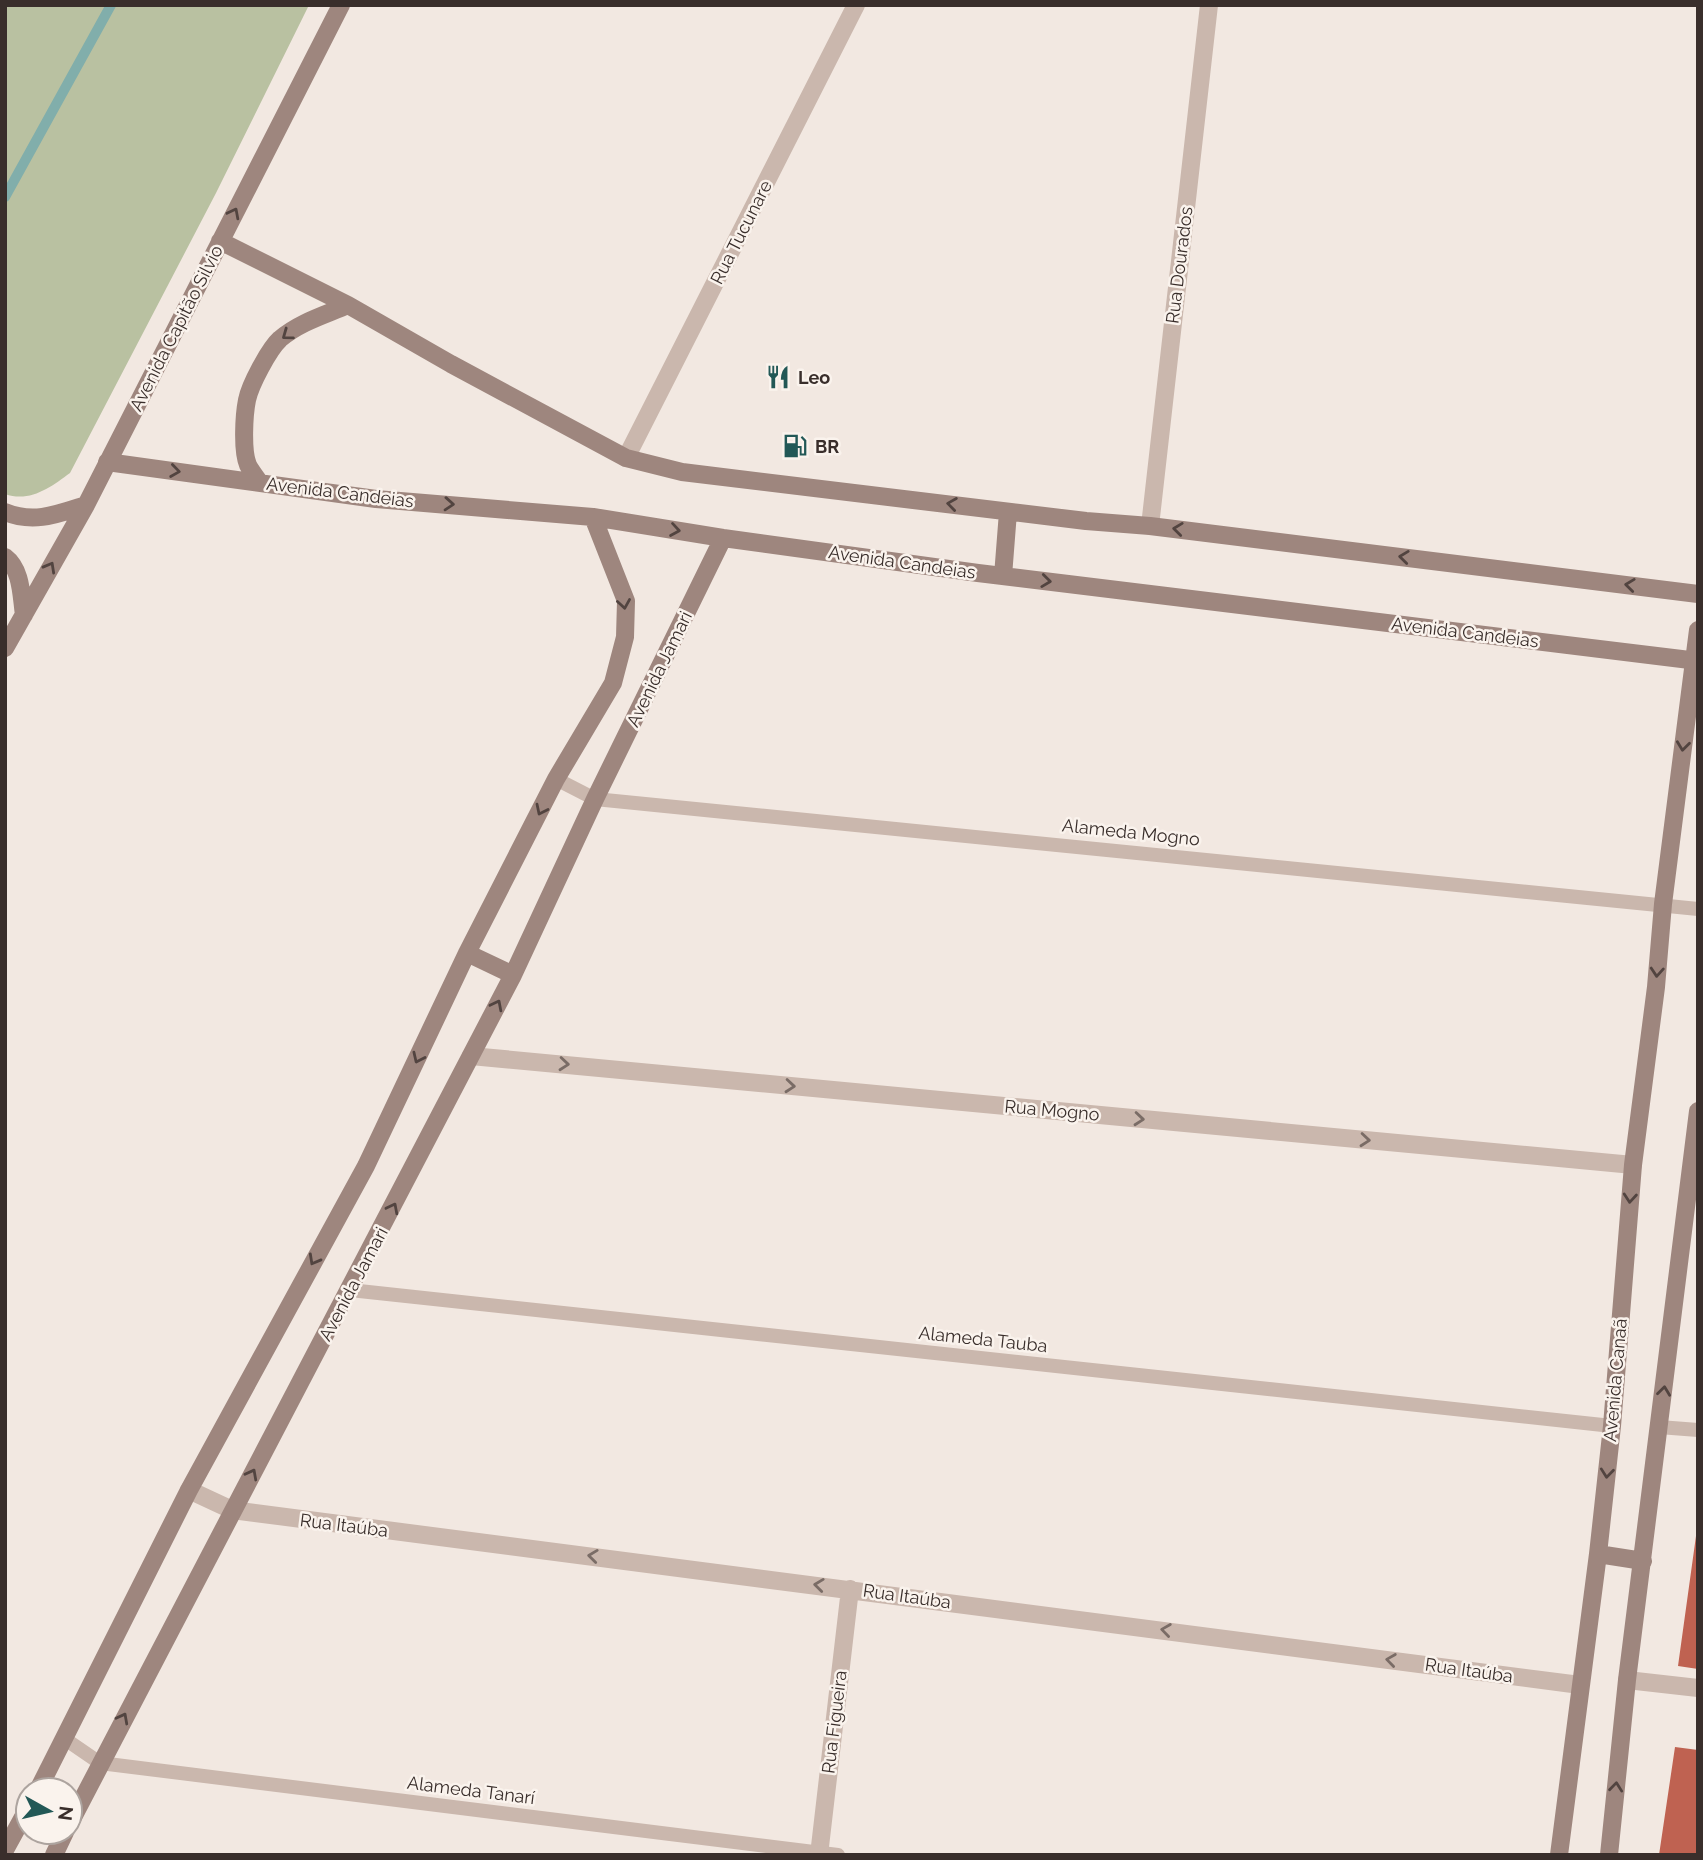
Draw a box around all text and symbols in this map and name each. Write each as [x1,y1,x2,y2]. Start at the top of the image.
street label: Rua Tucunare [706,176,776,287]
street label: Rua Dourados [1161,205,1197,325]
one-way arrow [226,208,240,220]
street label: Avenida Capitão Silvio [125,241,227,414]
one-way arrow [282,327,295,339]
restaurant icon: Leo [764,363,792,391]
place label: Leo [798,367,830,388]
fuel station icon: BR [781,432,809,460]
place label: BR [815,436,839,457]
one-way arrow [169,463,181,478]
street label: Avenida Candeias [265,473,415,511]
one-way arrow [444,496,455,511]
one-way arrow [947,497,958,512]
one-way arrow [669,522,681,537]
one-way arrow [1173,522,1184,537]
street label: Avenida Candeias [827,541,977,583]
one-way arrow [1398,550,1410,565]
one-way arrow [42,562,55,574]
one-way arrow [1040,573,1052,588]
one-way arrow [1624,578,1636,593]
one-way arrow [616,598,631,610]
street label: Avenida Jamari [622,608,696,730]
street label: Avenida Candeias [1390,613,1540,651]
one-way arrow [1676,740,1691,752]
one-way arrow [535,803,549,815]
street label: Alameda Mogno [1061,814,1201,850]
one-way arrow [1650,967,1665,978]
one-way arrow [489,1000,503,1013]
one-way arrow [412,1051,426,1063]
one-way arrow [558,1057,570,1072]
one-way arrow [785,1078,796,1093]
street label: Rua Mogno [1004,1095,1101,1125]
one-way arrow [1133,1111,1145,1126]
one-way arrow [1360,1132,1371,1147]
one-way arrow [1623,1192,1638,1203]
one-way arrow [384,1202,398,1215]
street label: Avenida Jamari [314,1224,392,1344]
one-way arrow [309,1253,322,1266]
street label: Avenida Canaã [1599,1317,1631,1443]
street label: Alameda Tauba [917,1322,1049,1356]
one-way arrow [1656,1385,1671,1397]
one-way arrow [244,1468,257,1481]
one-way arrow [1600,1468,1615,1479]
street label: Rua Itaúba [299,1509,389,1541]
one-way arrow [587,1549,599,1564]
one-way arrow [813,1577,825,1592]
street label: Rua Itaúba [862,1579,952,1613]
one-way arrow [1160,1623,1172,1638]
one-way arrow [1385,1653,1397,1668]
street label: Rua Itaúba [1424,1653,1514,1687]
street label: Rua Figueira [817,1669,851,1775]
one-way arrow [115,1713,128,1725]
street label: Alameda Tanarí [406,1772,536,1808]
north arrow [14,1776,84,1846]
one-way arrow [1608,1781,1623,1792]
text: N [54,1805,78,1822]

